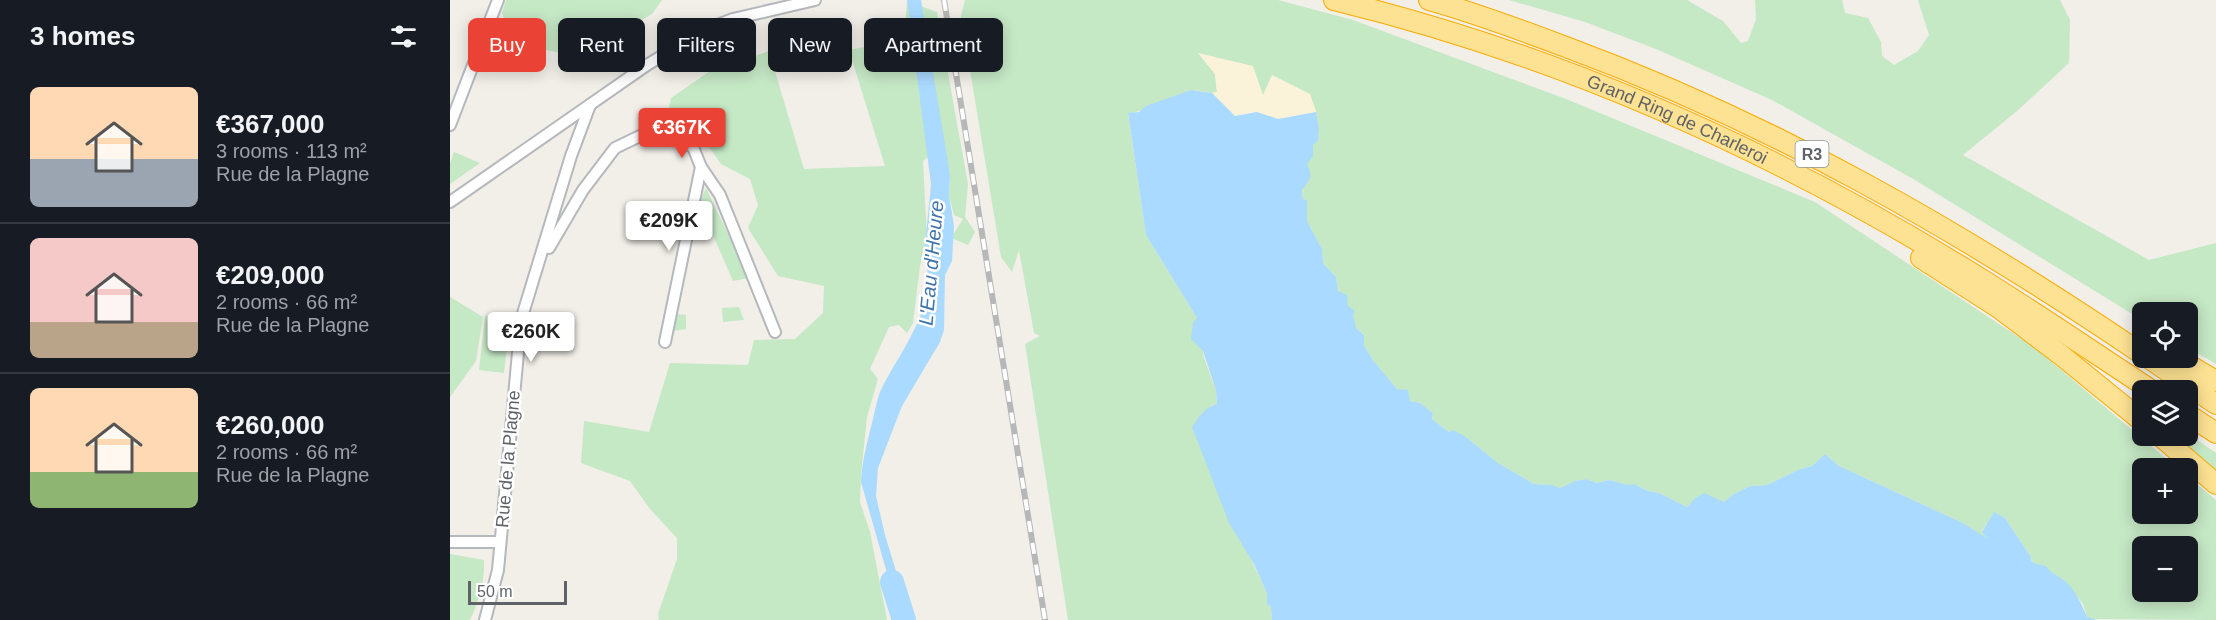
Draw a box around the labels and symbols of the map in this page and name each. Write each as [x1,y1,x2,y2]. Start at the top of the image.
street label: Grand Ring de Charleroi [1584,71,1771,168]
pin: €367K [640,108,724,159]
road number: R3 [1796,141,1828,167]
water label: L'Eau d'Heure [915,200,947,326]
pin: €209K [627,201,711,252]
pin: €260K [489,312,573,363]
street label: Rue de la Plagne [492,389,524,529]
scale bar [468,578,567,606]

